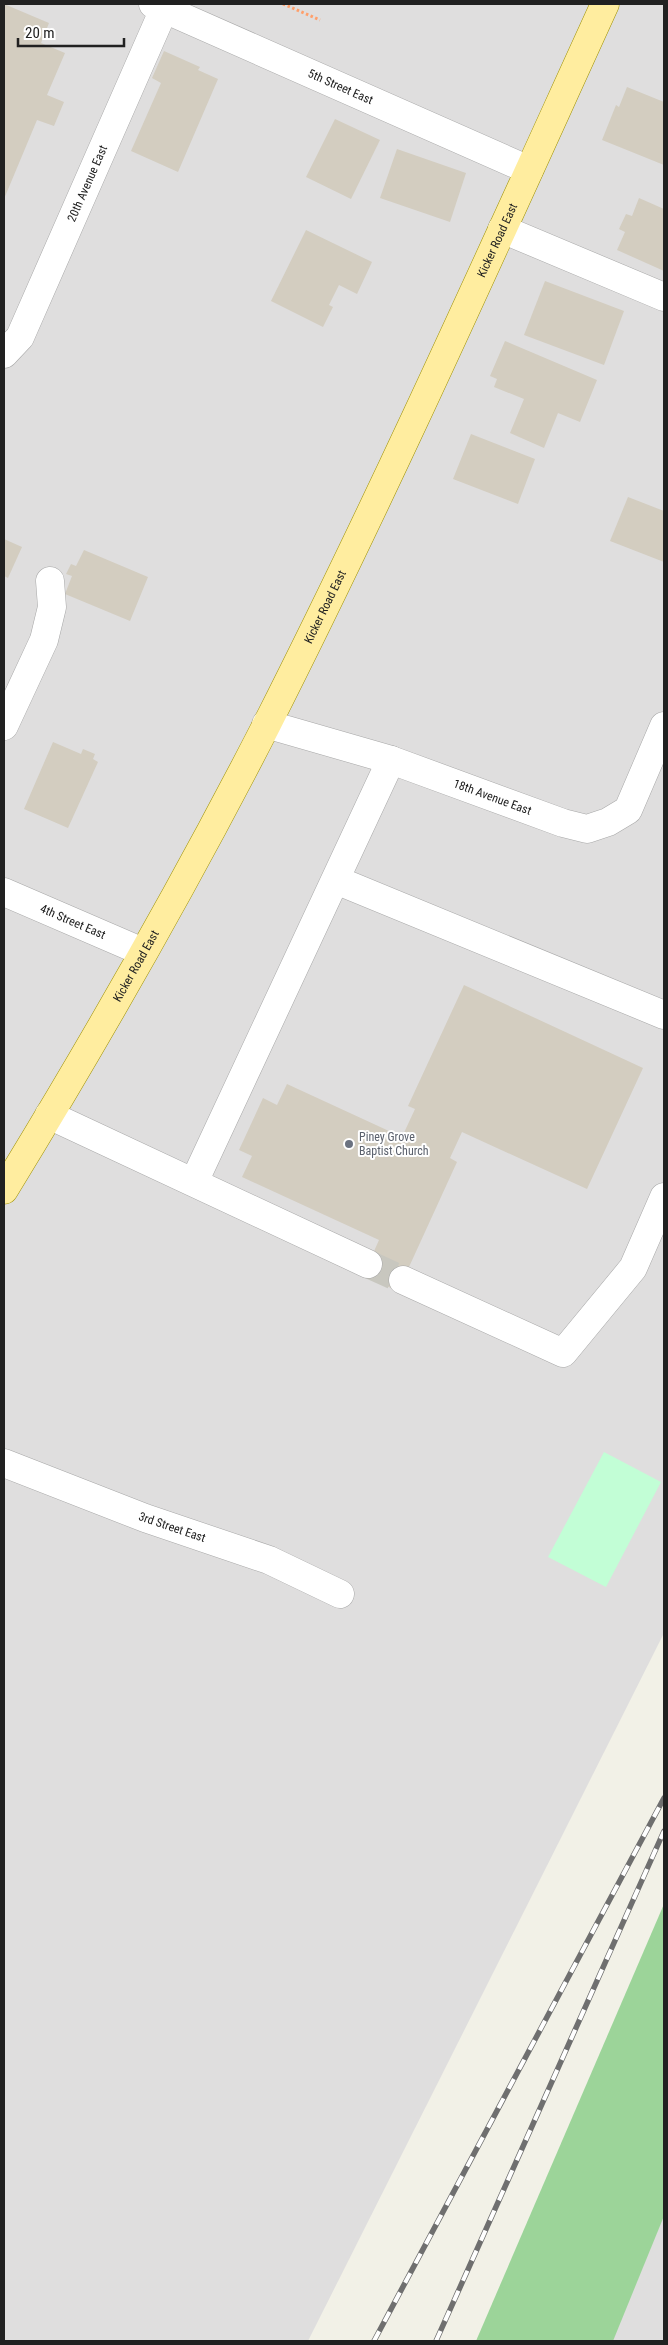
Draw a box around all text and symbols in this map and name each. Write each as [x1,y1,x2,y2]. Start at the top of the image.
scale bar [18,15,124,47]
text: 20 m [25,24,55,42]
street label: 5th Street East [306,66,376,107]
street label: 20th Avenue East [64,143,110,224]
street label: Kicker Road East [474,201,520,280]
street label: Kicker Road East [301,568,349,646]
street label: 18th Avenue East [451,776,534,818]
street label: 4th Street East [38,901,108,942]
street label: Kicker Road East [110,927,162,1004]
place label: Piney Grove Baptist Church [359,1130,429,1158]
marker: Piney Grove Baptist Church [343,1138,355,1150]
street label: 3rd Street East [137,1509,208,1545]

